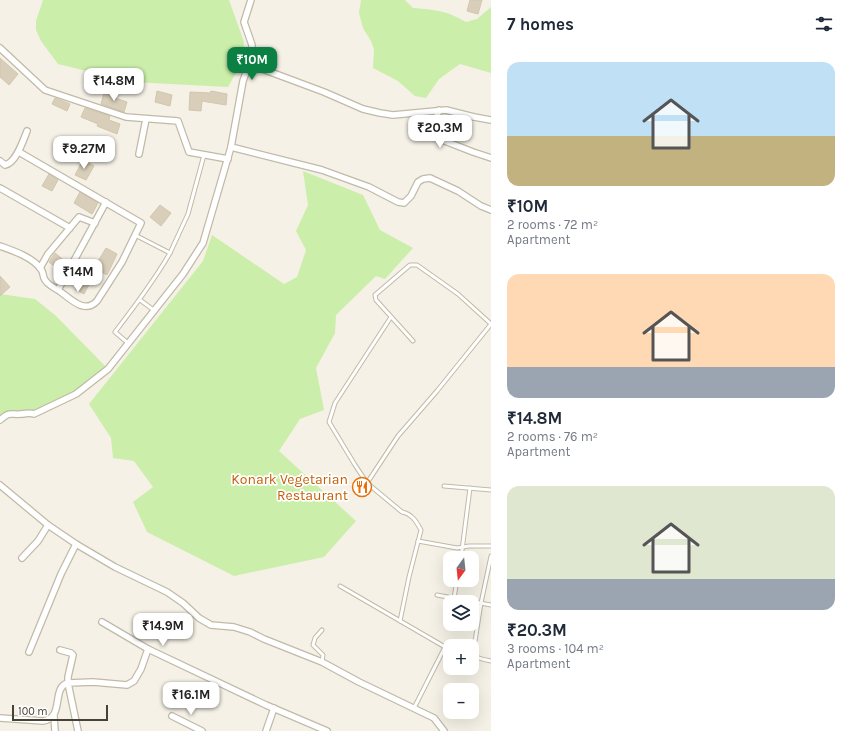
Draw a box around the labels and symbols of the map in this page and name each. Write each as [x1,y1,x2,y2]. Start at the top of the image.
pin: ₹10M [228,47,276,81]
pin: ₹14.8M [81,68,147,102]
pin: ₹20.3M [407,115,473,149]
pin: ₹9.27M [51,136,117,170]
pin: ₹14M [54,259,102,293]
place label: Konark Vegetarian Restaurant [231,471,348,504]
restaurant icon: Konark Vegetarian Restaurant [351,476,373,498]
north arrow [443,551,479,587]
pin: ₹14.9M [130,613,196,647]
pin: ₹16.1M [158,682,224,716]
scale bar [12,703,108,722]

